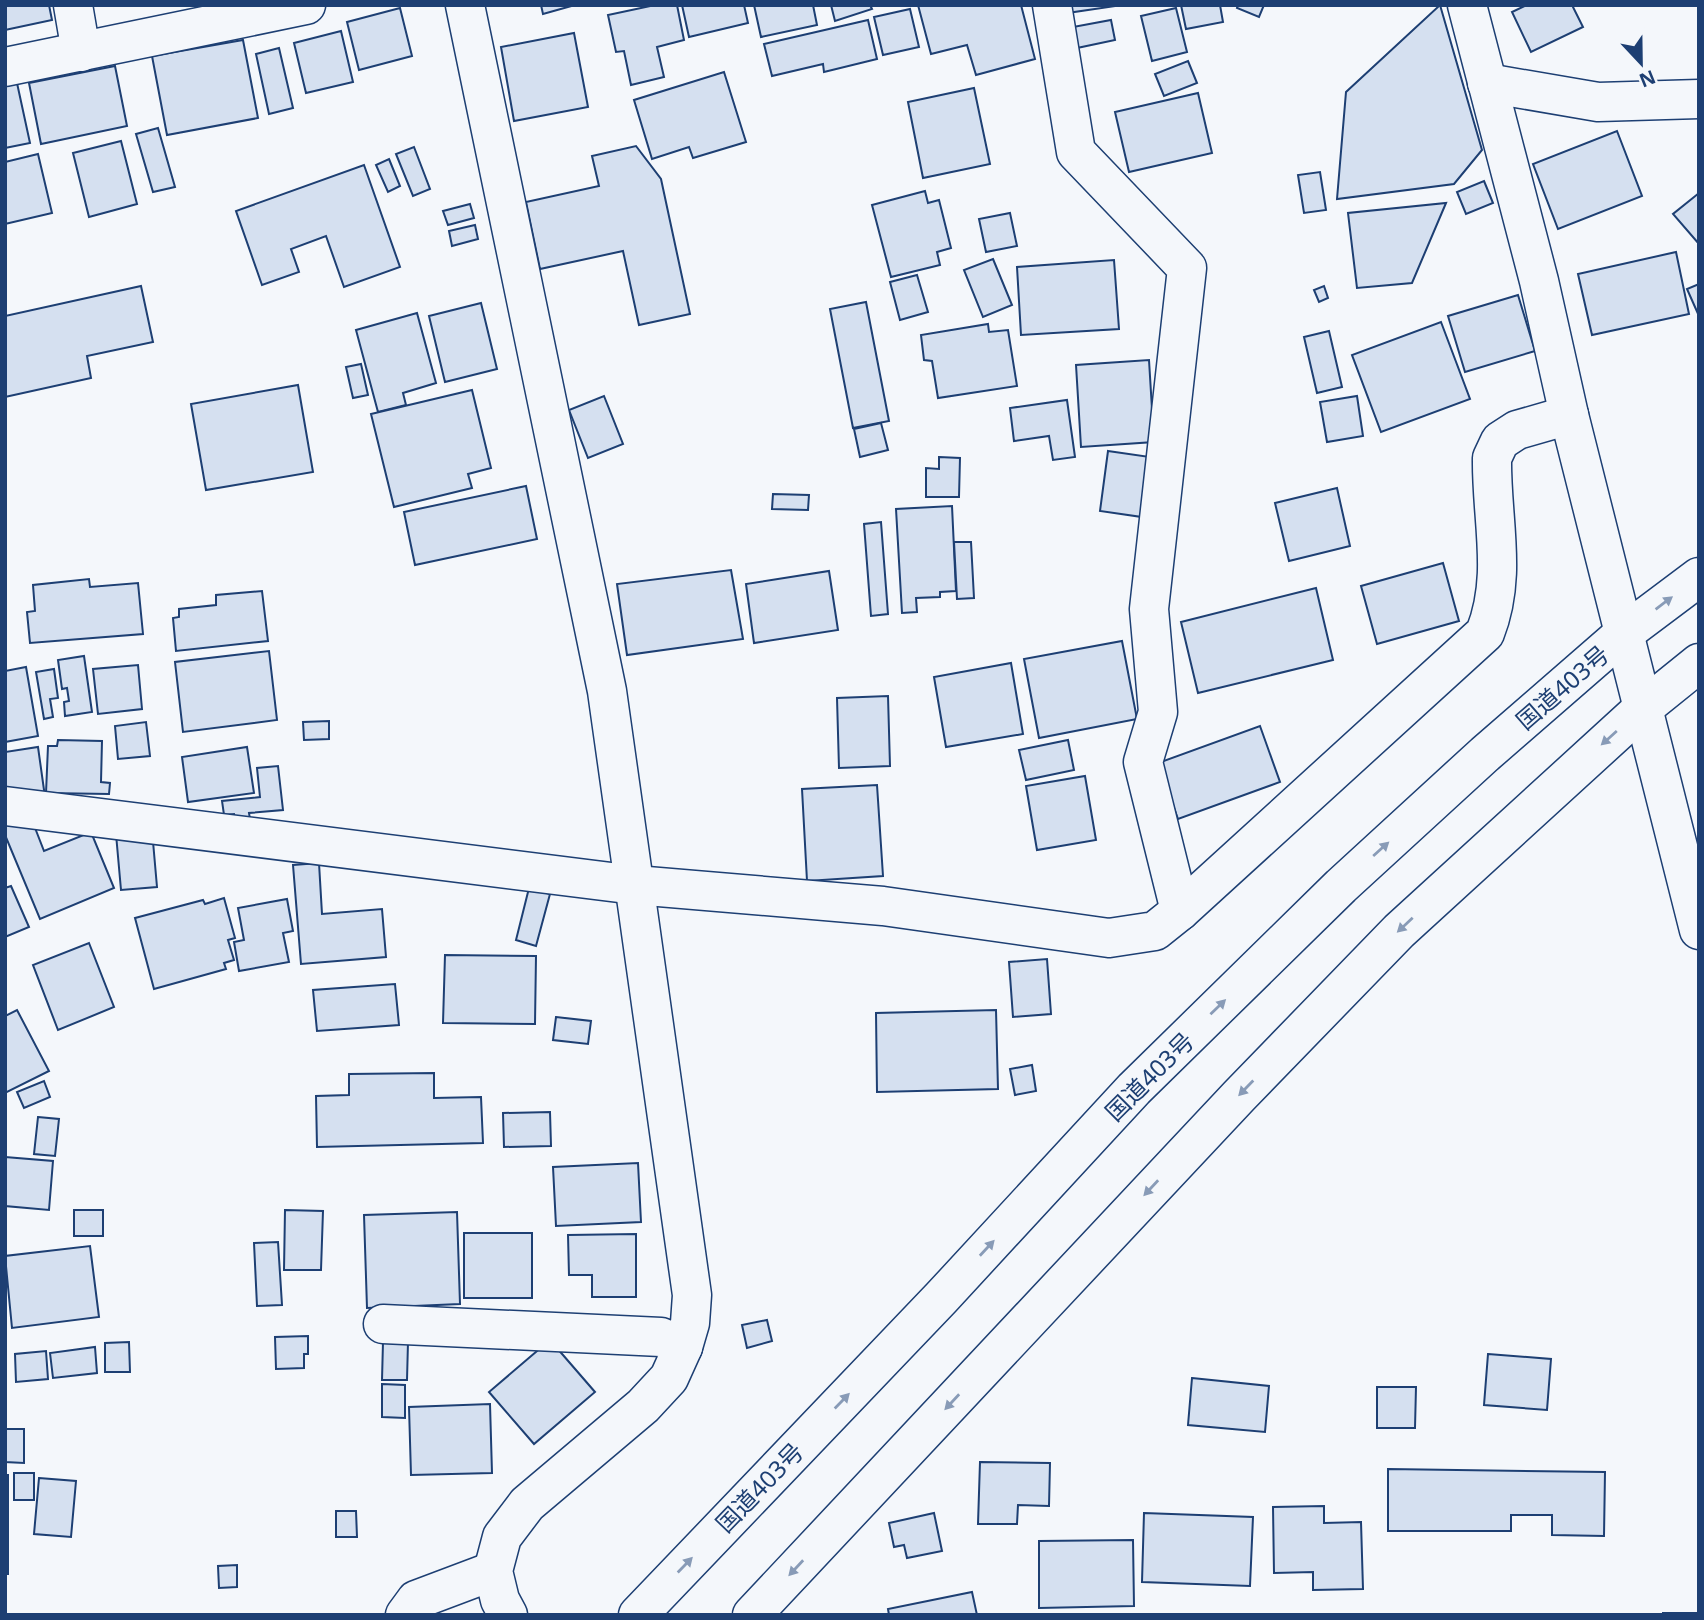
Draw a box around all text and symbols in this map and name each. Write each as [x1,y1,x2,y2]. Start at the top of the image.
north arrow [1606,28,1676,98]
text: N [1635,64,1659,94]
one-way arrow [1654,595,1672,610]
street label: 国道403号 [1508,637,1616,737]
one-way arrow [1601,730,1618,746]
one-way arrow [1372,841,1390,857]
one-way arrow [1396,917,1414,933]
one-way arrow [1210,999,1226,1015]
street label: 国道403号 [1097,1024,1201,1128]
one-way arrow [1238,1079,1255,1096]
one-way arrow [1143,1180,1160,1197]
one-way arrow [979,1240,995,1257]
one-way arrow [833,1393,849,1410]
one-way arrow [944,1393,960,1410]
street label: 国道403号 [708,1435,810,1539]
one-way arrow [676,1557,692,1574]
one-way arrow [788,1559,804,1577]

